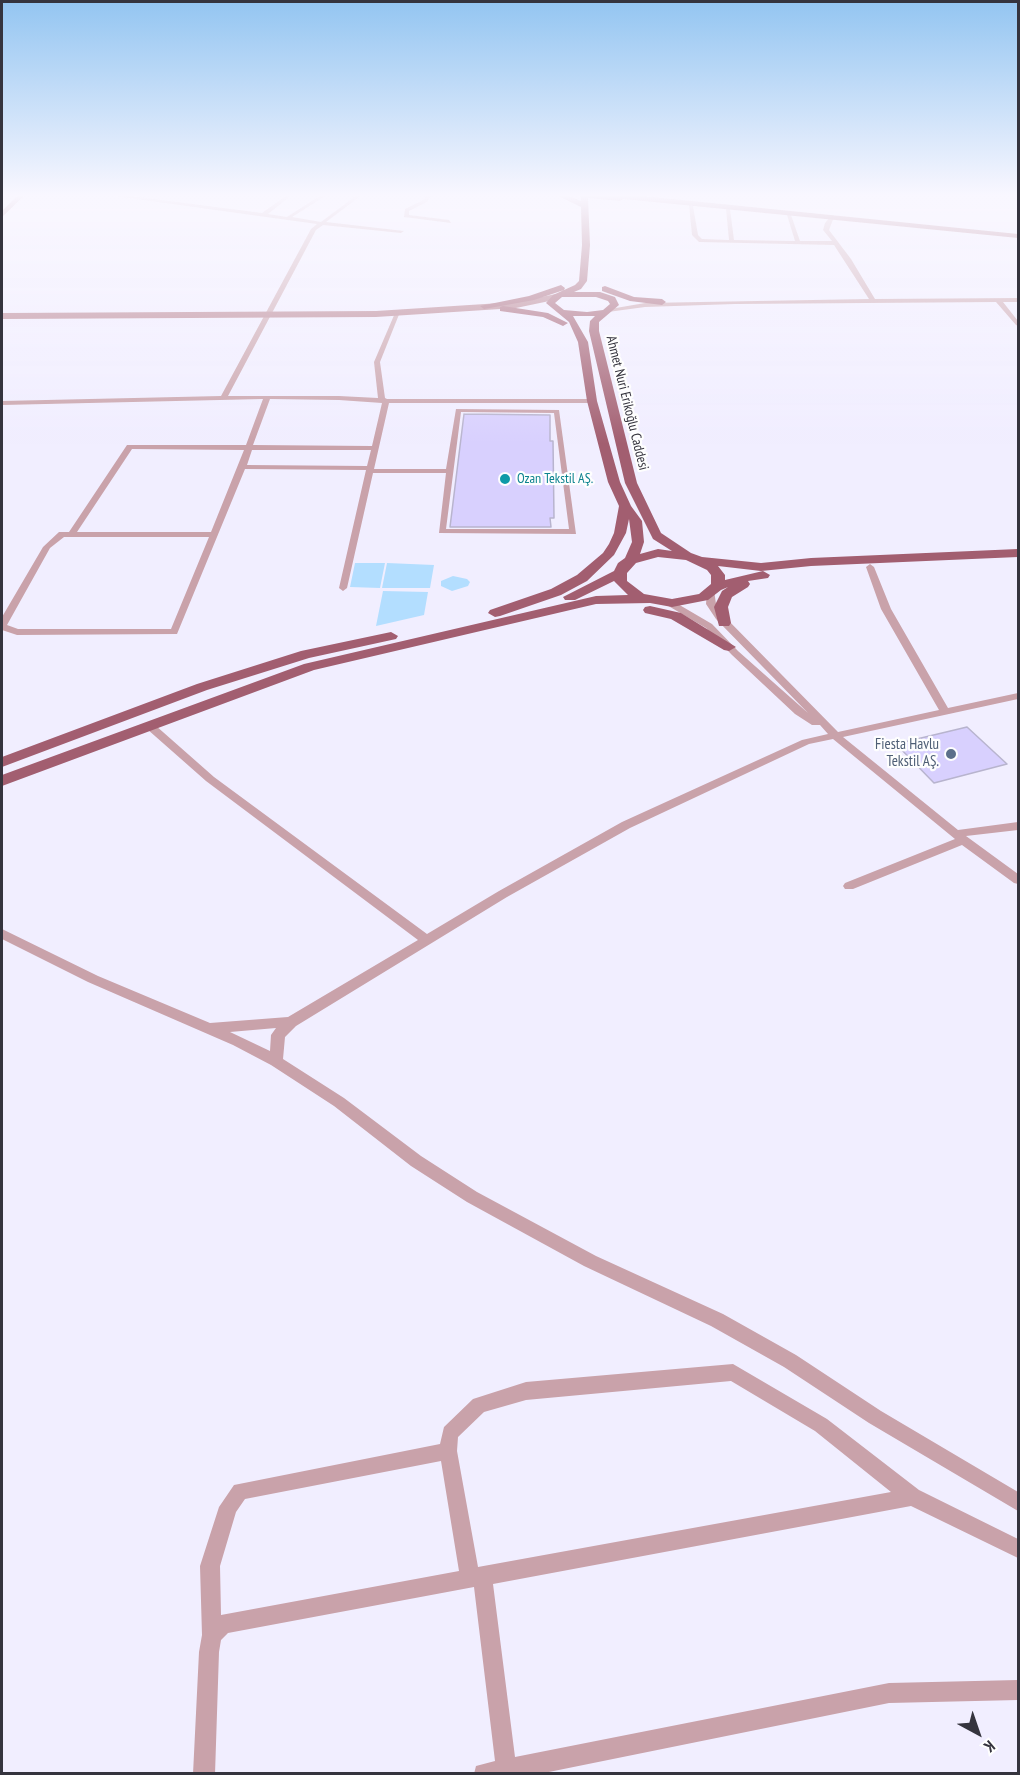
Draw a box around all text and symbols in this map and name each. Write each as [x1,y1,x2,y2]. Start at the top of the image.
street label: Ahmet Nuri Erikoğlu Caddesi [602,334,652,472]
place label: Ozan Tekstil AŞ. [517,471,593,487]
marker: Ozan Tekstil AŞ. [498,472,512,486]
place label: Fiesta Havlu Tekstil AŞ. [875,736,939,771]
marker: Fiesta Havlu Tekstil AŞ. [944,747,958,761]
north arrow [948,1703,1008,1763]
text: K [980,1736,999,1757]

